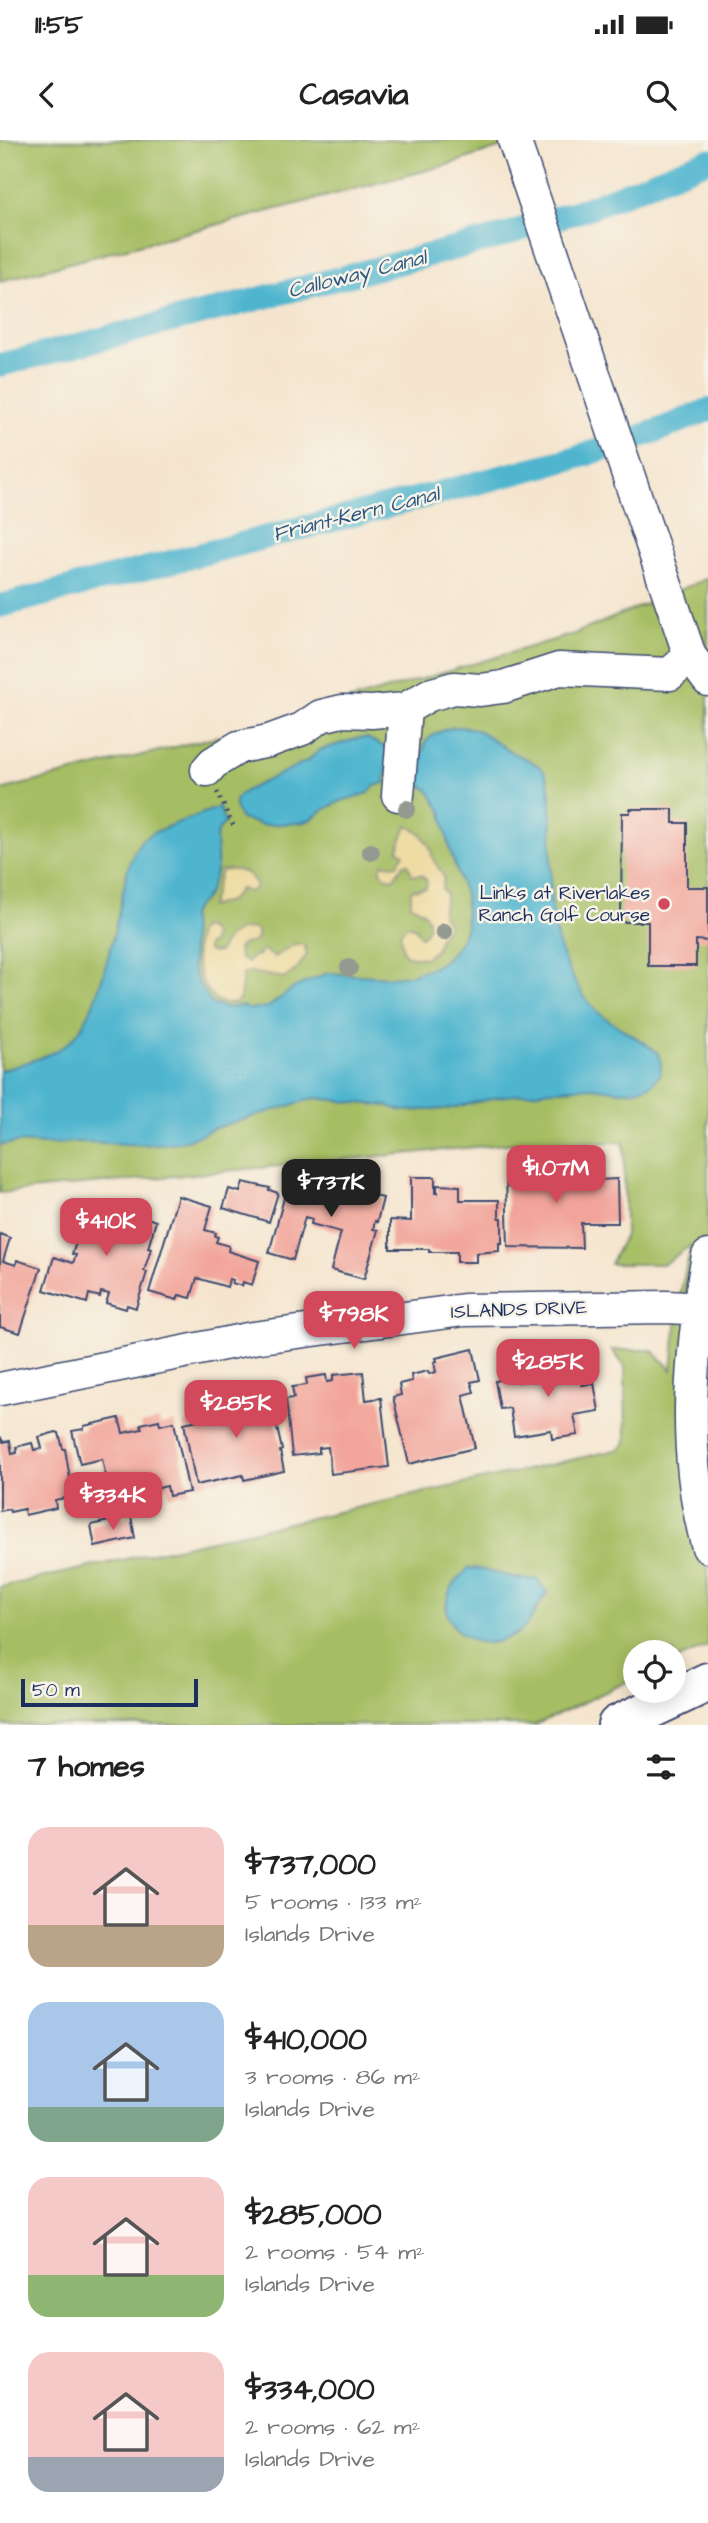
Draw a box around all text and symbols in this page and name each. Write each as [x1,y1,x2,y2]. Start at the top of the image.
text: 11:55 [35,7,83,43]
text: Casavia [300,72,409,117]
icon: back [28,76,66,114]
icon: search [642,76,680,114]
water label: Calloway Canal [285,242,432,306]
water label: Friant-Kern Canal [270,479,445,549]
place label: Links at Riverlakes Ranch Golf Course [478,880,650,929]
marker: Links at Riverlakes Ranch Golf Course [656,896,672,912]
pin: $1.07M [499,1146,613,1205]
text: $1.07M [523,1152,589,1184]
pin: $737K [282,1160,380,1219]
text: $737K [298,1166,364,1198]
pin: $410K [57,1198,155,1258]
text: $410K [76,1205,136,1237]
pin: $798K [305,1292,403,1351]
street label: ISLANDS DRIVE [450,1294,588,1326]
text: $798K [320,1298,388,1330]
pin: $285K [499,1340,597,1399]
text: $285K [512,1346,584,1378]
pin: $285K [187,1380,285,1440]
text: $285K [200,1387,272,1419]
pin: $334K [64,1472,162,1532]
text: $334K [80,1479,146,1511]
map controls [623,1640,686,1703]
button: locate [623,1640,686,1703]
scale bar [21,1676,198,1708]
text: 50 m [32,1677,80,1704]
text: 7 homes [28,1746,145,1788]
icon: filters [642,1748,680,1786]
text: $737,000 [245,1844,376,1886]
icon: home [84,1855,168,1939]
text: 5 rooms · 133 m² [245,1886,422,1918]
text: Islands Drive [245,1918,375,1950]
text: $410,000 [245,2019,367,2061]
icon: home [84,2030,168,2114]
text: 3 rooms · 86 m² [245,2061,421,2093]
text: Islands Drive [245,2093,375,2125]
text: $285,000 [245,2194,382,2236]
icon: home [84,2205,168,2289]
text: 2 rooms · 54 m² [245,2236,425,2268]
text: Islands Drive [245,2268,375,2300]
text: $334,000 [245,2369,375,2411]
icon: home [84,2380,168,2464]
text: 2 rooms · 62 m² [245,2411,420,2443]
text: Islands Drive [245,2443,375,2475]

